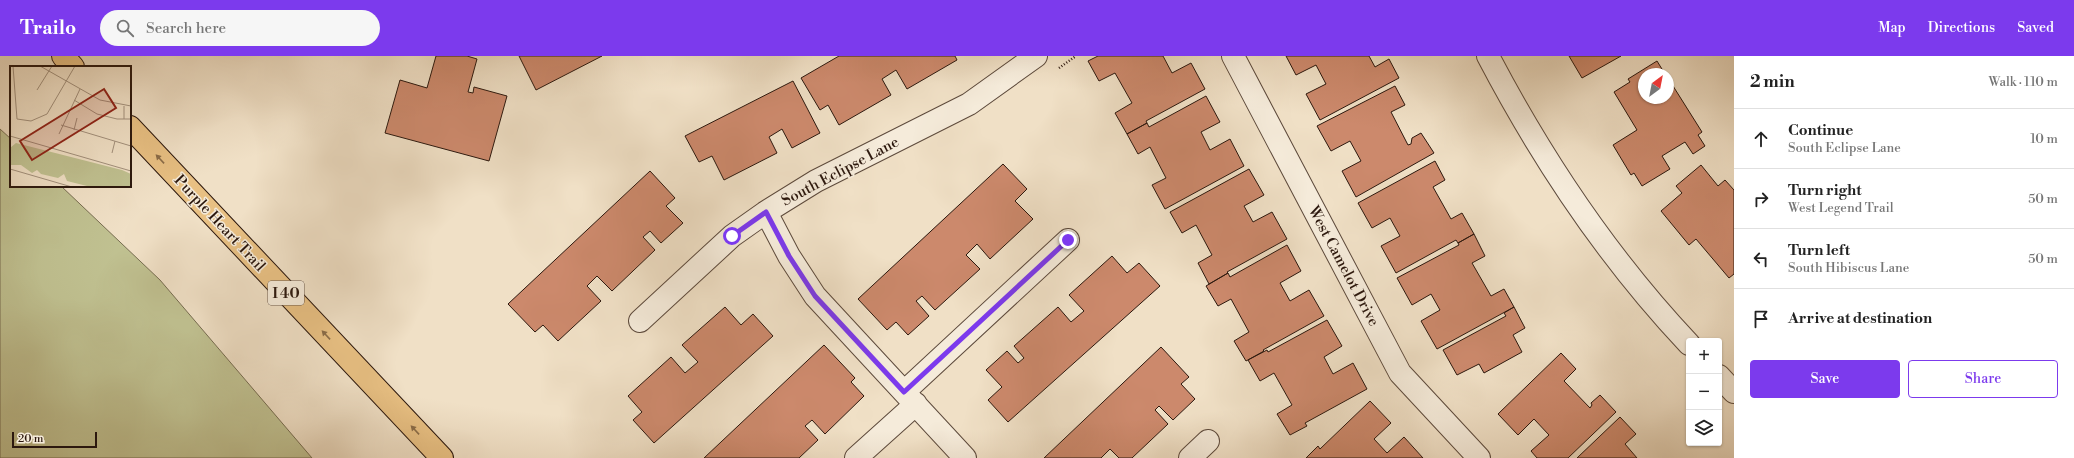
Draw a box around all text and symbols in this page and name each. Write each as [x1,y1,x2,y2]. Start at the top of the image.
search box [100,10,380,46]
text: Trailo [20,16,76,40]
icon: search [114,17,136,39]
text: Search here [146,19,226,38]
text: Map [1878,19,1906,37]
text: Directions [1928,19,1995,37]
text: Saved [2017,19,2054,37]
inset map [10,66,131,187]
north arrow [1638,68,1674,104]
text: 2 min [1750,71,1795,93]
text: Walk · 110 m [1988,74,2058,90]
text: Continue [1788,121,1853,140]
icon: ahead [1750,128,1772,150]
text: 10 m [2030,131,2058,147]
street label: South Eclipse Lane [778,132,902,210]
text: South Eclipse Lane [1788,140,1901,156]
one-way arrow [155,154,165,164]
street label: Purple Heart Trail [170,171,270,276]
text: Turn right [1788,181,1862,200]
icon: right [1750,188,1772,210]
text: 50 m [2028,191,2058,207]
text: West Legend Trail [1788,200,1894,216]
street label: West Camelot Drive [1303,202,1383,330]
route start [723,227,741,245]
route end [1059,231,1077,249]
text: Turn left [1788,241,1850,260]
icon: left [1750,248,1772,270]
text: 50 m [2028,251,2058,267]
text: South Hibiscus Lane [1788,260,1909,276]
road number: I 40 [268,281,304,305]
icon: arrive [1750,308,1772,330]
text: Arrive at destination [1788,309,1932,328]
one-way arrow [321,330,331,340]
map controls [1686,338,1722,446]
button: + [1686,338,1722,374]
button: Save [1750,360,1900,398]
button: Share [1908,360,2058,398]
button: − [1686,374,1722,410]
button: layers [1686,410,1722,446]
one-way arrow [410,425,420,435]
scale bar [12,430,97,449]
text: 20 m [18,432,43,446]

